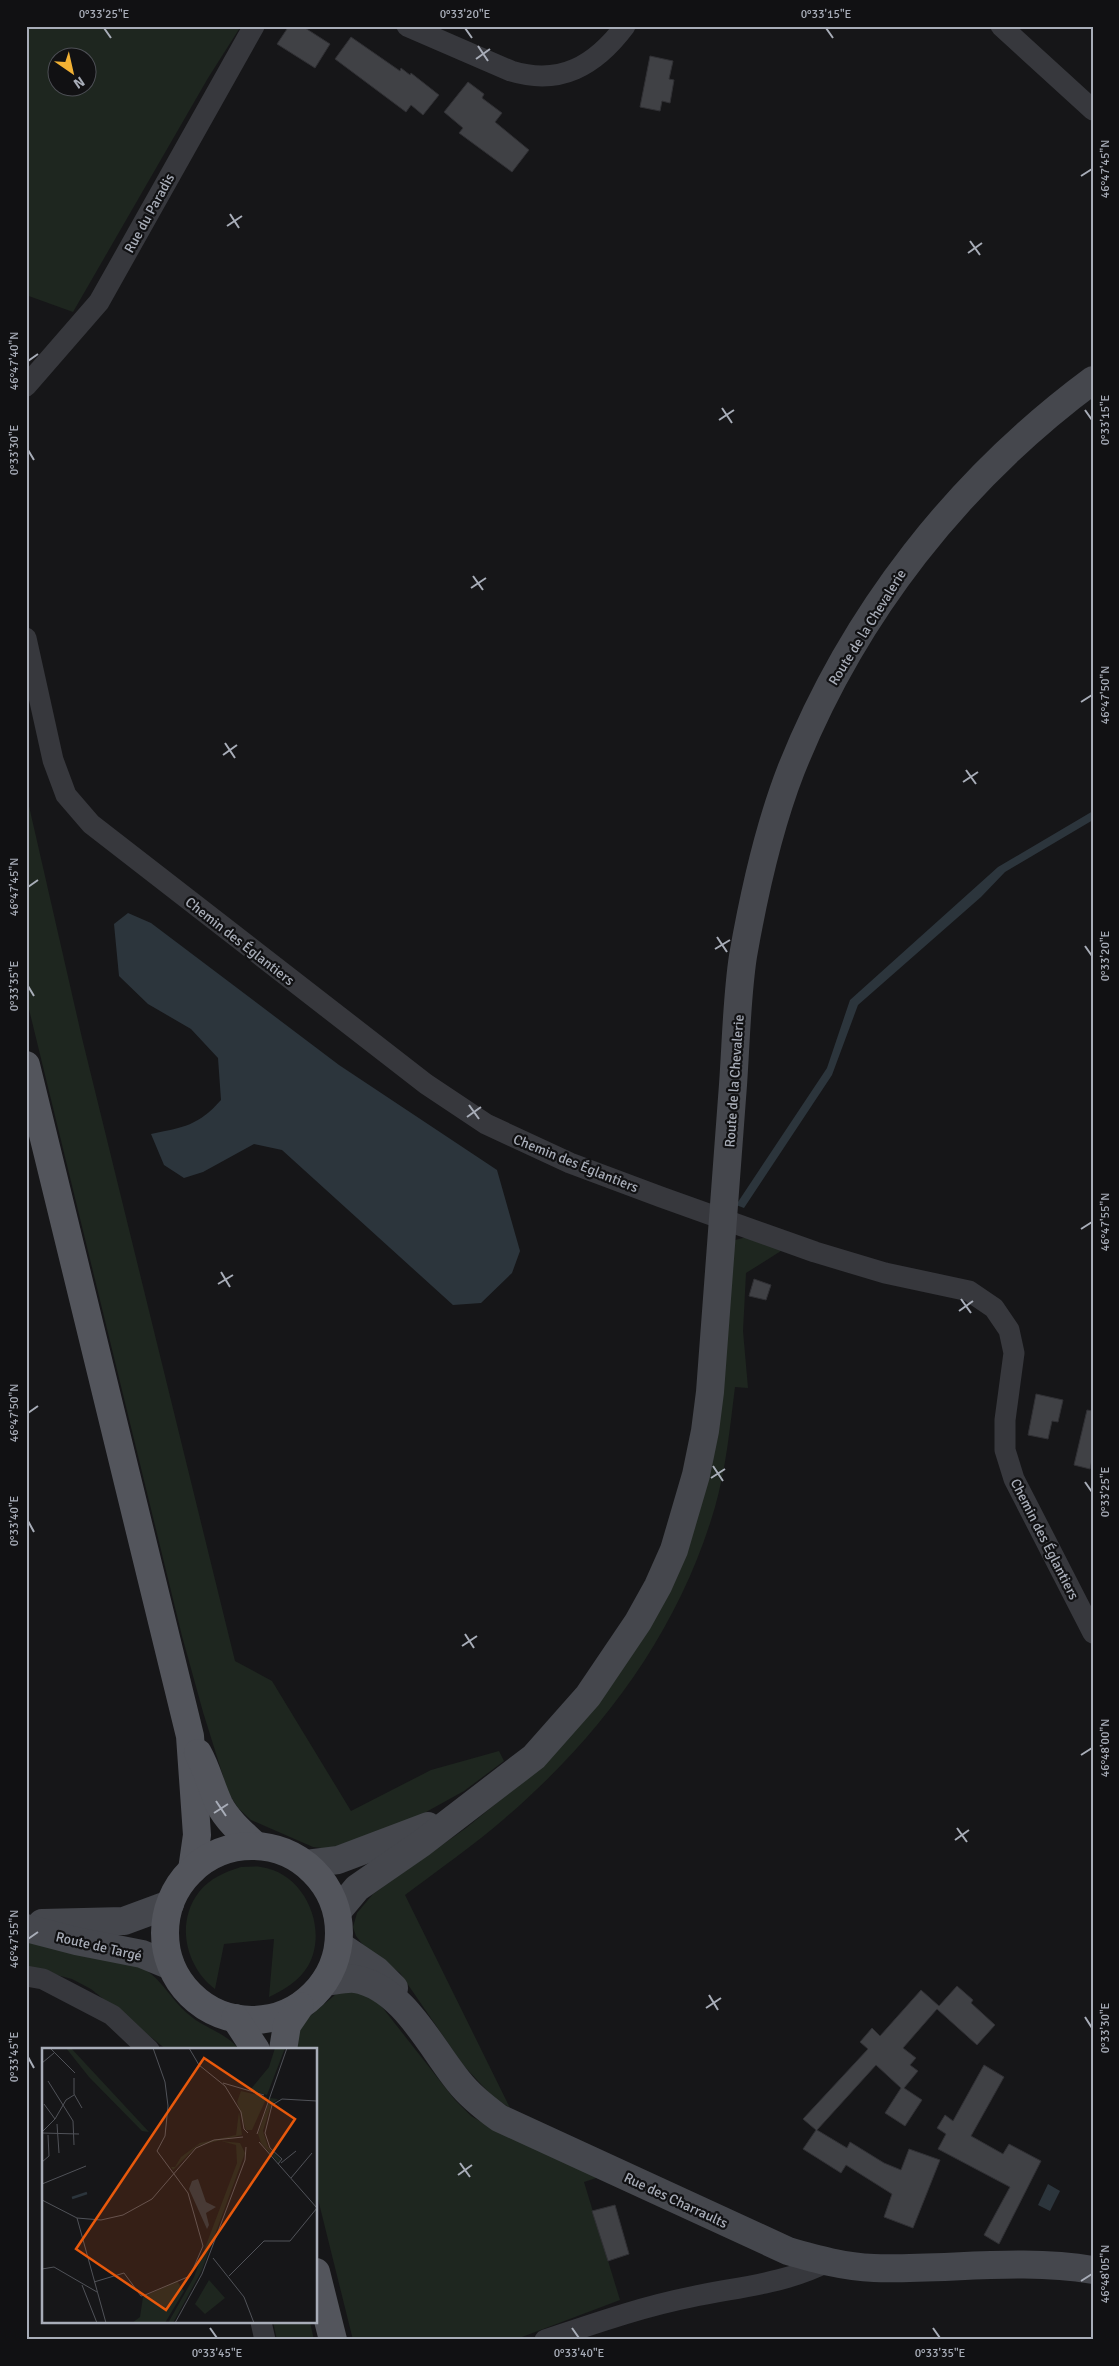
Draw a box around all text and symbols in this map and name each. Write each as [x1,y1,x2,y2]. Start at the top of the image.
text: 0°33'25"E [79,7,130,22]
text: 0°33'20"E [440,7,491,22]
text: 0°33'15"E [801,7,852,22]
north arrow [48,48,98,98]
text: N [70,73,88,92]
text: 46°47'45"N [1098,140,1113,198]
street label: Rue du Paradis [121,171,178,256]
text: 46°47'40"N [7,332,22,390]
text: 0°33'15"E [1098,394,1113,445]
text: 0°33'30"E [7,424,22,475]
street label: Route de la Chevalerie [825,566,910,688]
text: 46°47'50"N [1098,666,1113,724]
text: 46°47'45"N [7,858,22,916]
street label: Chemin des Églantiers [182,894,298,989]
text: 0°33'20"E [1098,930,1113,981]
text: 0°33'35"E [7,960,22,1011]
street label: Route de la Chevalerie [721,1014,748,1148]
street label: Chemin des Églantiers [511,1131,641,1196]
text: 46°47'55"N [1098,1193,1113,1251]
text: 46°47'50"N [7,1384,22,1442]
text: 0°33'25"E [1098,1466,1113,1517]
street label: Chemin des Églantiers [1007,1476,1082,1603]
text: 0°33'40"E [7,1495,22,1546]
text: 46°48'00"N [1098,1719,1113,1777]
text: 46°47'55"N [7,1910,22,1968]
street label: Route de Targé [54,1928,144,1965]
text: 0°33'30"E [1098,2002,1113,2053]
text: 0°33'45"E [7,2031,22,2082]
inset map [42,2048,318,2324]
street label: Rue des Charraults [621,2169,730,2232]
text: 46°48'05"N [1098,2245,1113,2303]
text: 0°33'45"E [192,2346,243,2361]
text: 0°33'40"E [554,2346,605,2361]
text: 0°33'35"E [915,2346,966,2361]

